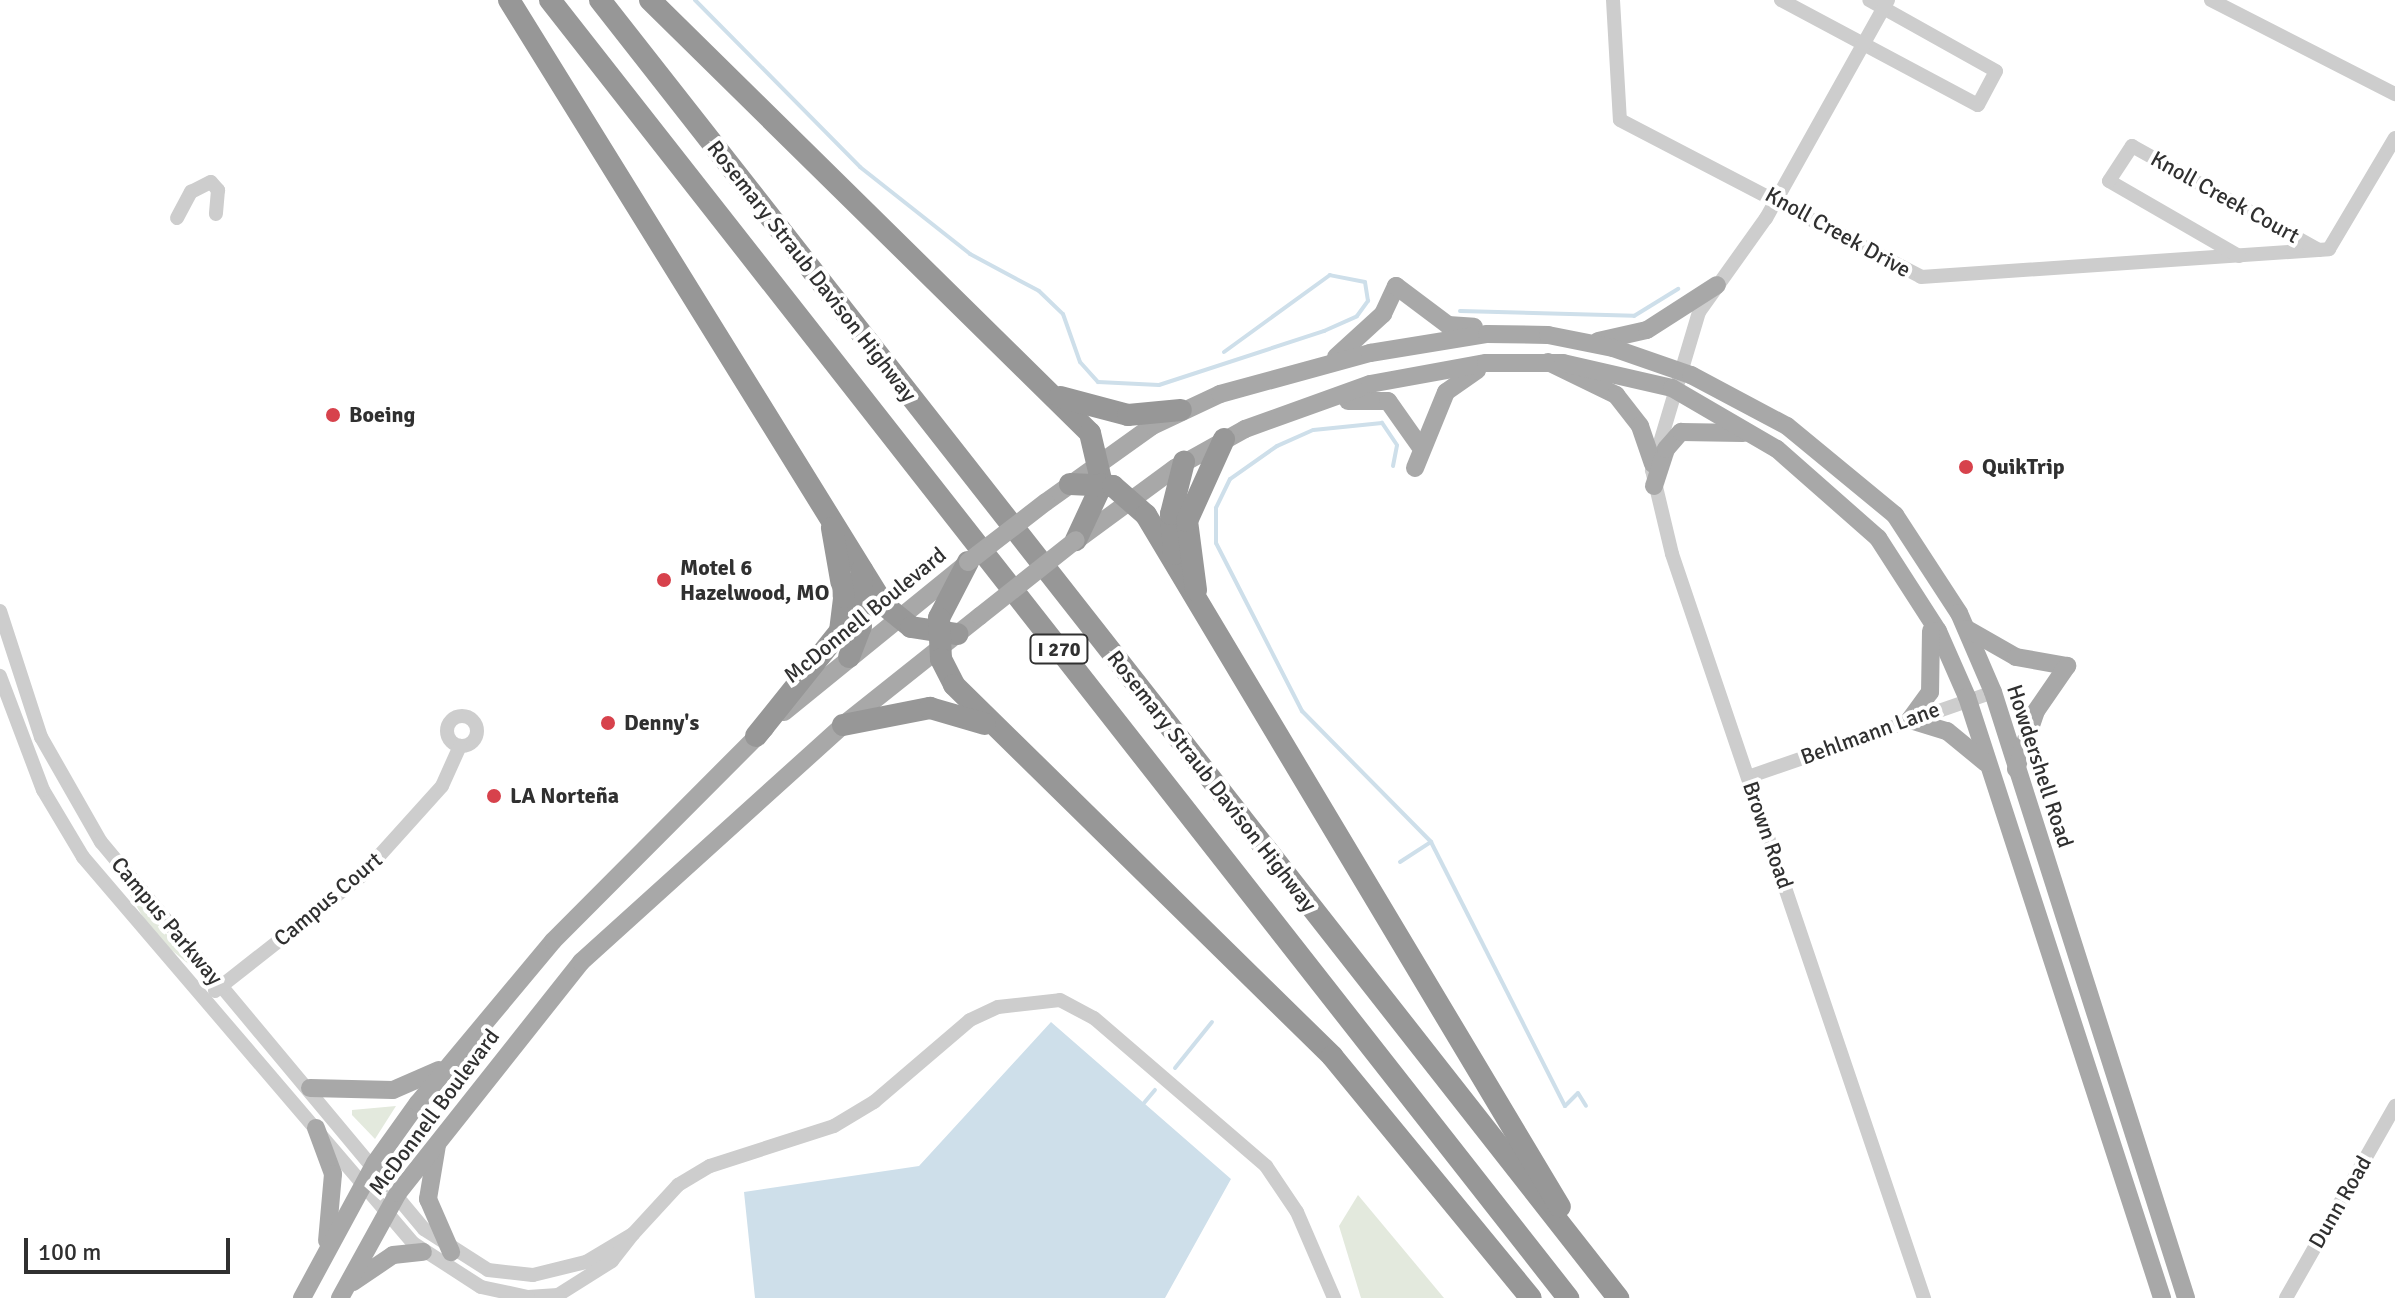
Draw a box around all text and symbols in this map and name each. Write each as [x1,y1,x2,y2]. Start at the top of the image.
street label: Rosemary Straub Davison Highway [702,135,922,407]
street label: Knoll Creek Court [2146,145,2304,249]
street label: Knoll Creek Drive [1761,181,1915,283]
place label: Boeing [349,402,415,428]
marker: Boeing [324,406,342,424]
place label: QuikTrip [1982,454,2065,480]
marker: QuikTrip [1957,458,1975,476]
street label: McDonnell Boulevard [779,542,951,688]
place label: Motel 6 Hazelwood, MO [680,554,829,606]
marker: Motel 6 Hazelwood, MO [655,571,673,589]
road number: I 270 [1029,633,1089,665]
street label: Rosemary Straub Davison Highway [1102,645,1322,917]
street label: Howdershell Road [2001,681,2079,851]
street label: Behlmann Lane [1797,696,1943,770]
place label: Denny's [624,710,699,736]
marker: Denny's [599,714,617,732]
street label: Brown Road [1737,778,1799,892]
place label: LA Norteña [510,783,619,809]
marker: LA Norteña [485,787,503,805]
street label: Campus Court [269,846,387,952]
street label: Campus Parkway [106,852,228,990]
street label: McDonnell Boulevard [363,1024,505,1200]
street label: Dunn Road [2303,1151,2377,1253]
scale bar [28,1222,234,1272]
text: 100 m [38,1237,101,1267]

